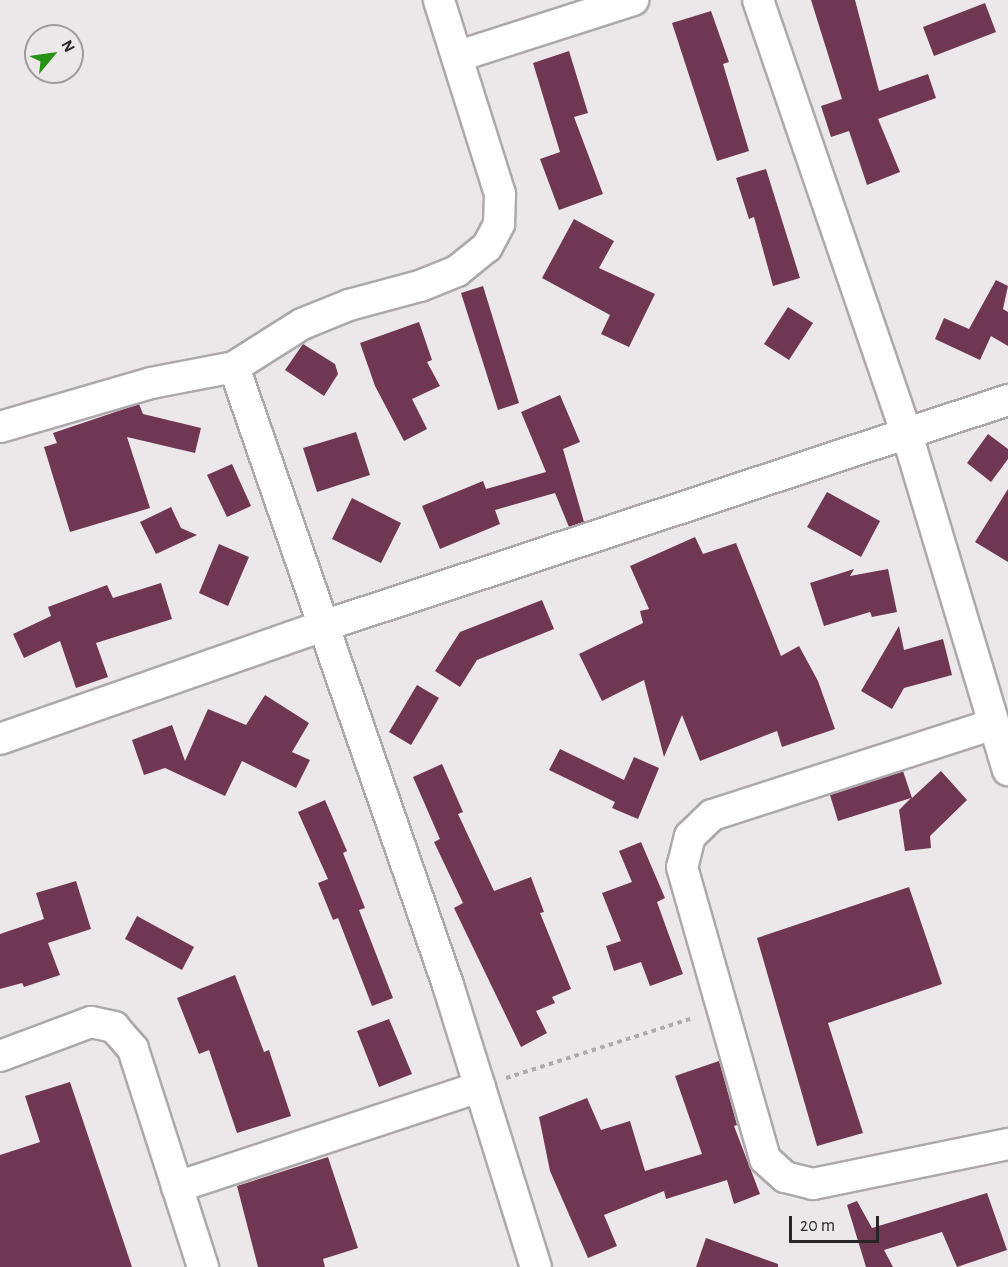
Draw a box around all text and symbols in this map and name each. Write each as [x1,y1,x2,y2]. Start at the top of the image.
north arrow [24,24,84,84]
text: N [58,37,78,55]
scale bar [792,1204,882,1242]
text: 20 m [800,1217,835,1235]

